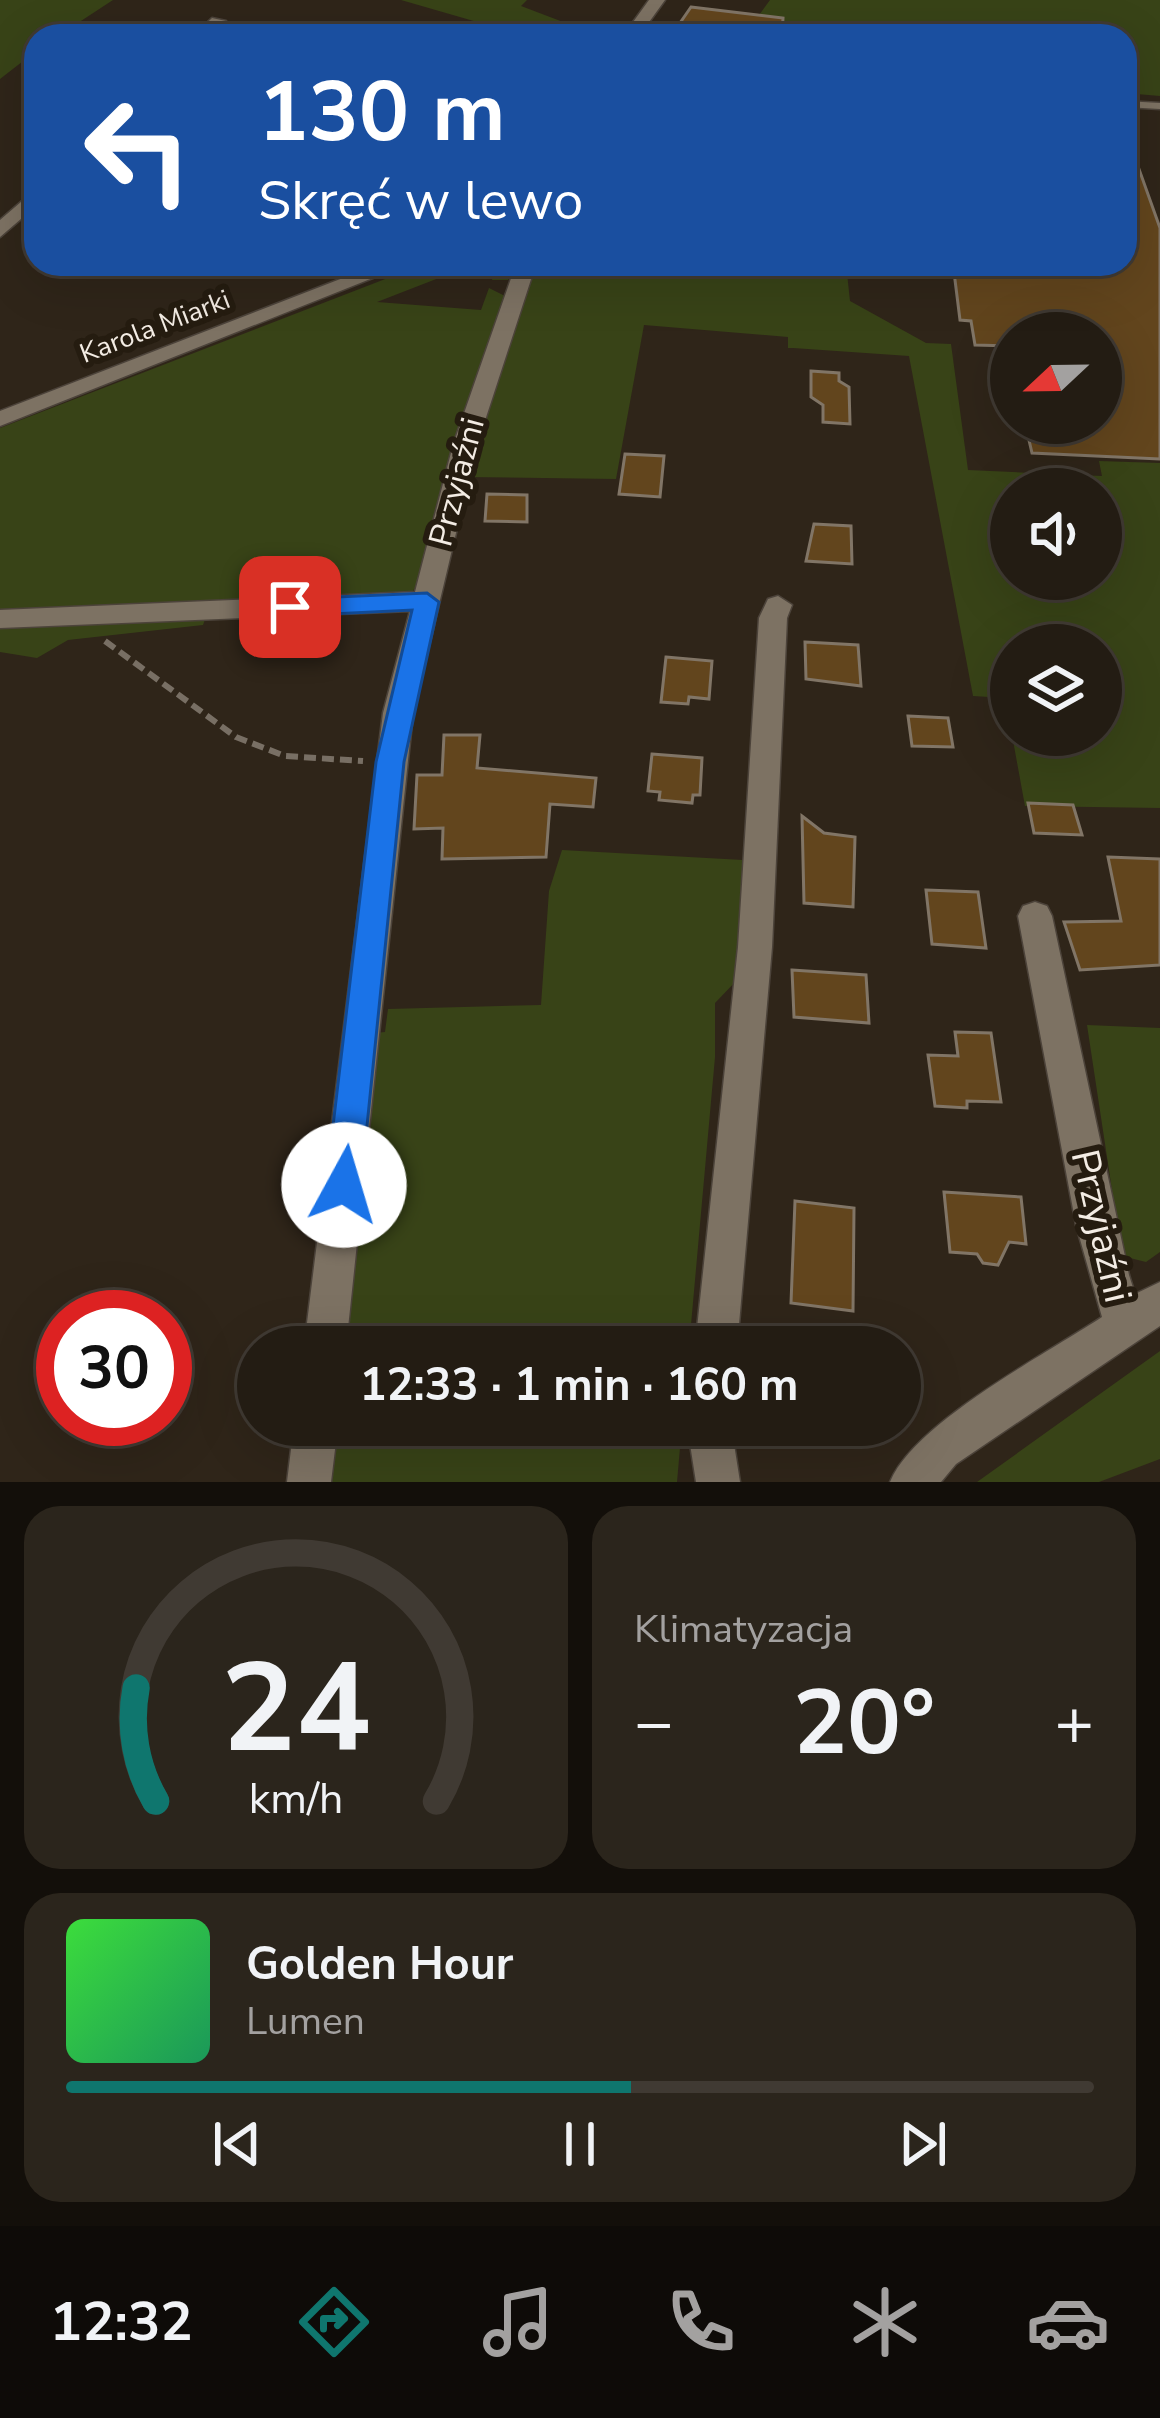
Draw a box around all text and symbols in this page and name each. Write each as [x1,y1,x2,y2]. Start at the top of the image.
text: 130 m [258,55,506,170]
icon: left [60,72,216,228]
text: Skręć w lewo [258,164,583,238]
street label: Karola Miarki [75,281,235,373]
north arrow [990,312,1122,444]
map controls [990,312,1122,756]
street label: Przyjaźni [418,413,496,551]
button: sound [990,468,1122,600]
pin [239,556,341,658]
icon: arrive [257,574,323,640]
button: layers [990,624,1122,756]
position arrow [281,1122,407,1248]
street label: Przyjaźni [1058,1144,1144,1308]
speed limit sign: 30 [36,1290,192,1446]
text: 12:33 · 1 min · 160 m [359,1355,799,1416]
text: Klimatyzacja [634,1603,853,1656]
text: 24 [221,1624,371,1794]
text: 20° [793,1662,935,1785]
text: − [634,1678,674,1768]
text: + [1054,1678,1094,1768]
text: km/h [249,1769,343,1827]
text: Golden Hour [246,1934,513,1995]
text: Lumen [246,1995,365,2048]
icon: previous [204,2111,270,2177]
icon: pause [547,2111,613,2177]
icon: next [890,2111,956,2177]
icon: directions [292,2280,376,2364]
icon: music [476,2280,560,2364]
icon: phone [659,2280,743,2364]
icon: climate [843,2280,927,2364]
icon: car [1026,2280,1110,2364]
text: 12:32 [50,2285,193,2359]

